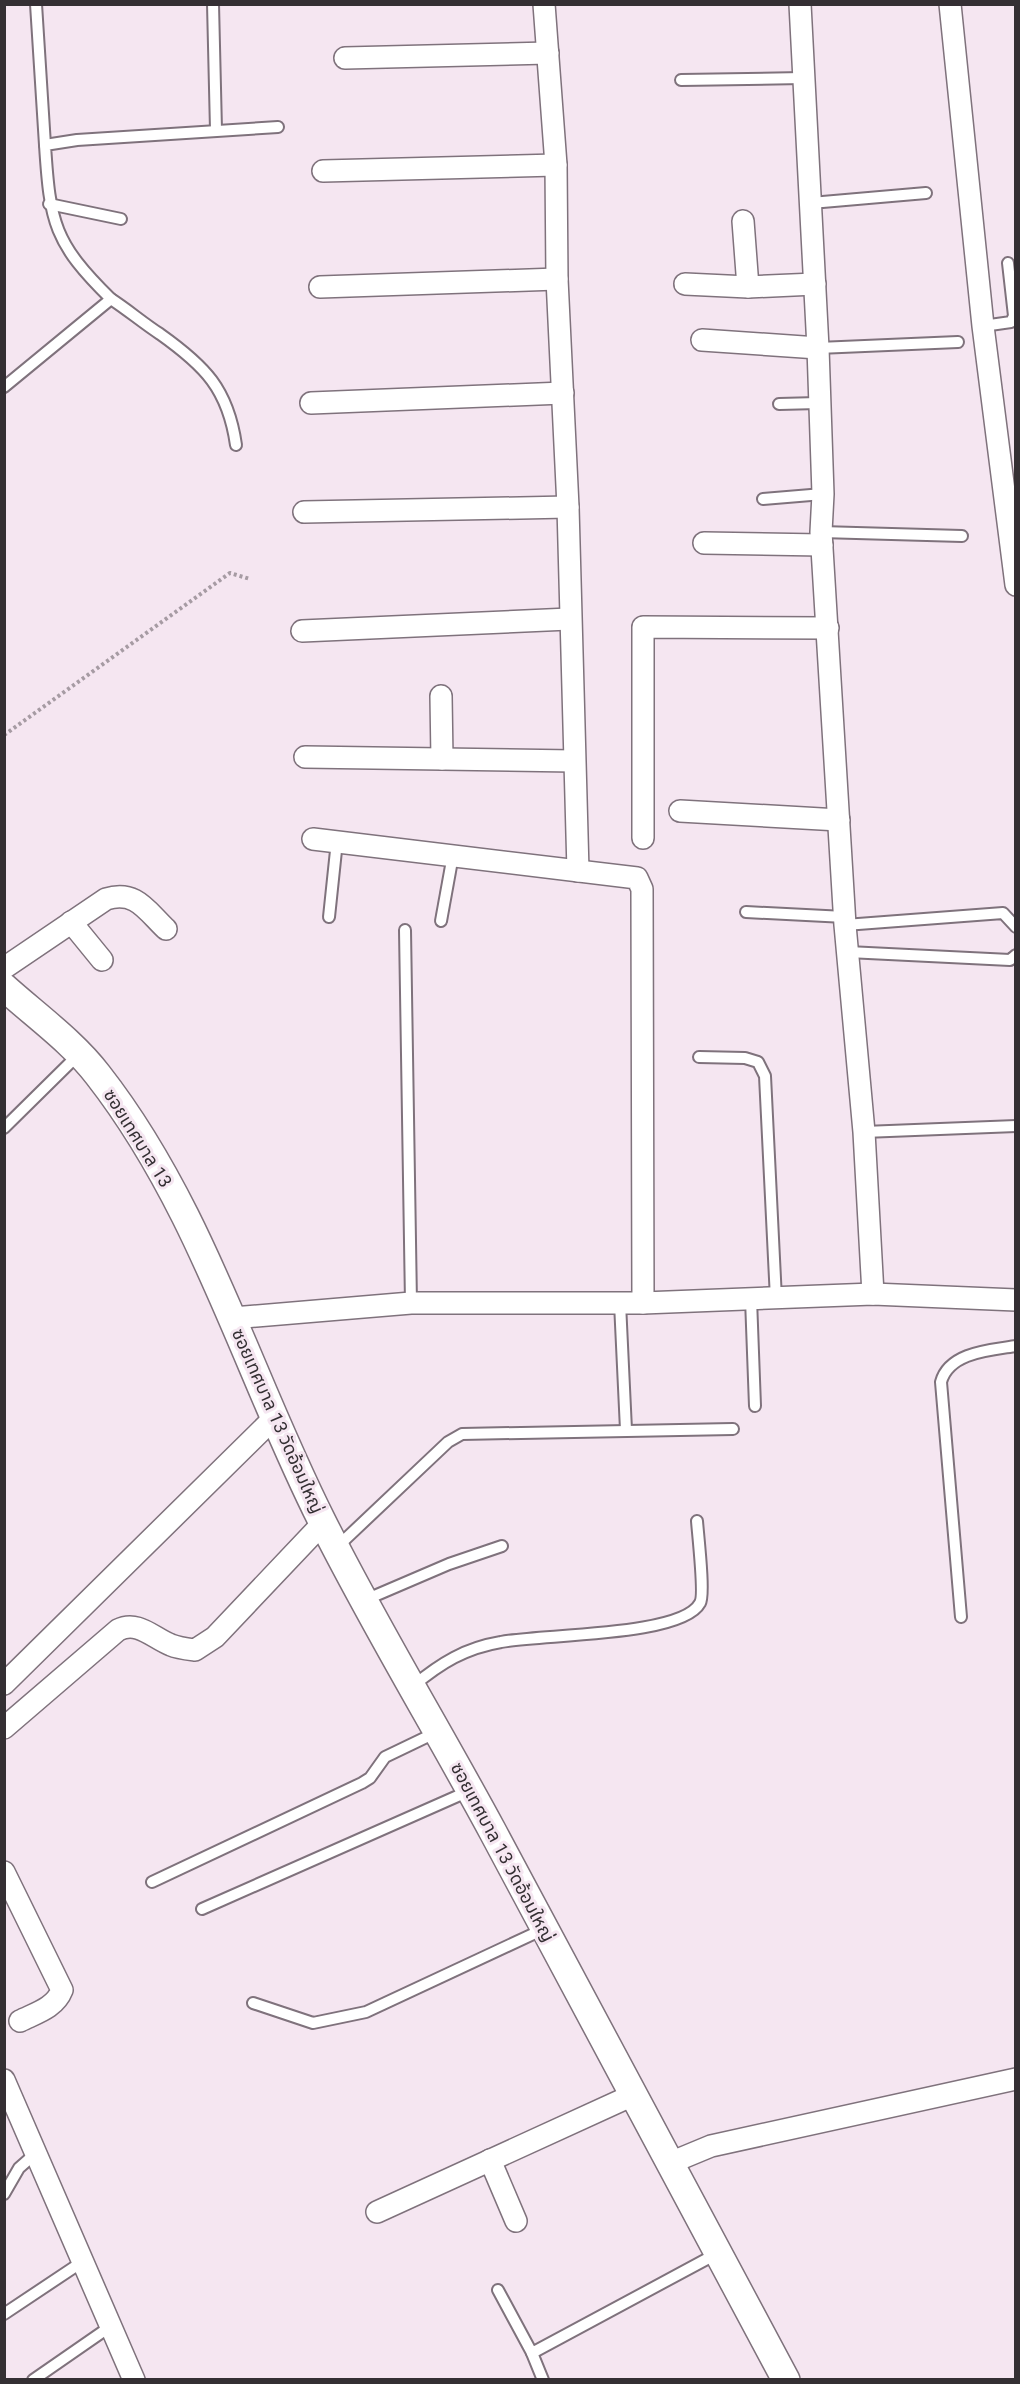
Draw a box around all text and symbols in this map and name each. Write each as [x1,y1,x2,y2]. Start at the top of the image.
street label: ซอยเทศบาล 13 [99,1085,177,1191]
street label: ซอยเทศบาล 13 วัดอ้อมใหญ่ [228,1325,328,1517]
street label: ซอยเทศบาล 13 วัดอ้อมใหญ่ [447,1759,559,1945]

